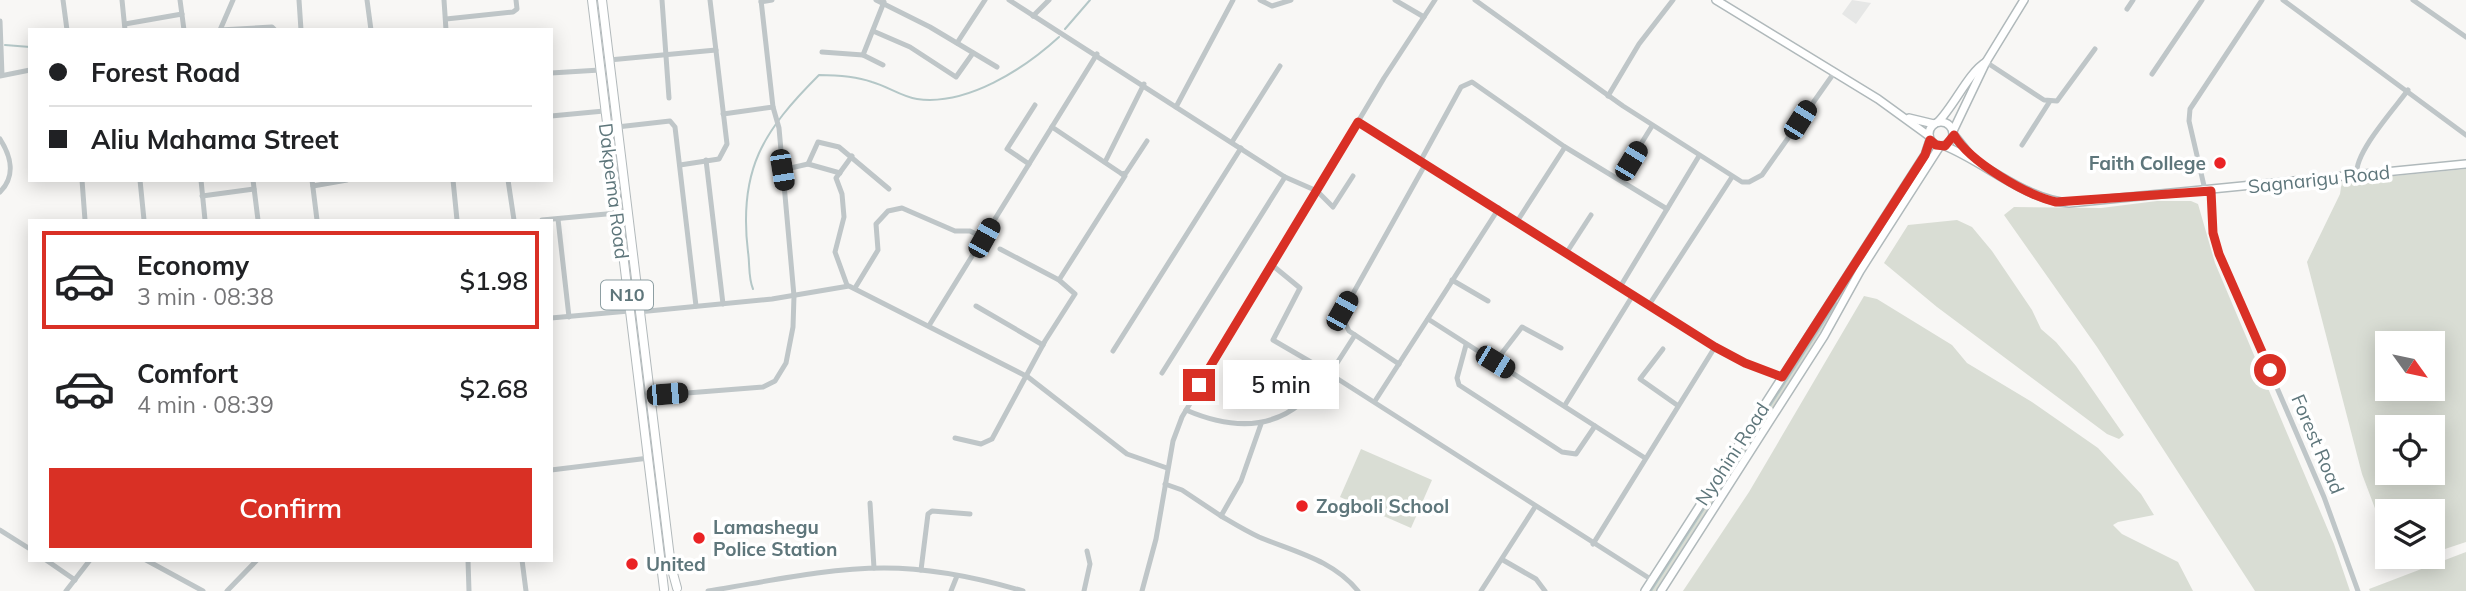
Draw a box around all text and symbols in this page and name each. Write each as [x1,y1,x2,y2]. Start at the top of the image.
text: Forest Road [91,56,240,89]
car [1780,97,1821,143]
street label: Dakpema Road [594,122,634,260]
text: Aliu Mahama Street [91,123,339,156]
car [1612,138,1651,184]
car [769,148,796,192]
place label: Faith College [2089,151,2206,175]
marker: Faith College [2212,155,2228,171]
street label: Sagnarigu Road [2247,160,2391,198]
car [965,215,1004,261]
icon: car [53,249,116,312]
text: Economy [137,249,249,282]
text: $1.98 [459,264,528,297]
road number: N10 [601,281,653,310]
text: 3 min · 08:38 [137,282,274,311]
car [1323,288,1362,334]
north arrow [2375,331,2445,401]
map controls [2375,331,2445,569]
car [1472,342,1519,382]
route start [2254,354,2286,386]
icon: car [53,357,116,420]
text: Comfort [137,357,238,390]
callout: 5 min [1224,360,1339,410]
route end [1183,369,1215,401]
text: 5 min [1251,370,1311,399]
text: $2.68 [459,372,528,405]
car [646,382,689,406]
text: 4 min · 08:39 [137,390,274,419]
street label: Forest Road [2286,391,2350,497]
street label: Nyohini Road [1690,398,1774,510]
button: locate [2375,415,2445,485]
button: Confirm [49,468,532,548]
place label: Zogboli School [1316,494,1449,518]
marker: Zogboli School [1294,498,1310,514]
button: layers [2375,499,2445,569]
place label: Lamashegu Police Station [713,515,837,561]
marker: Lamashegu Police Station [691,530,707,546]
place label: United [646,552,706,576]
marker: United [624,556,640,572]

